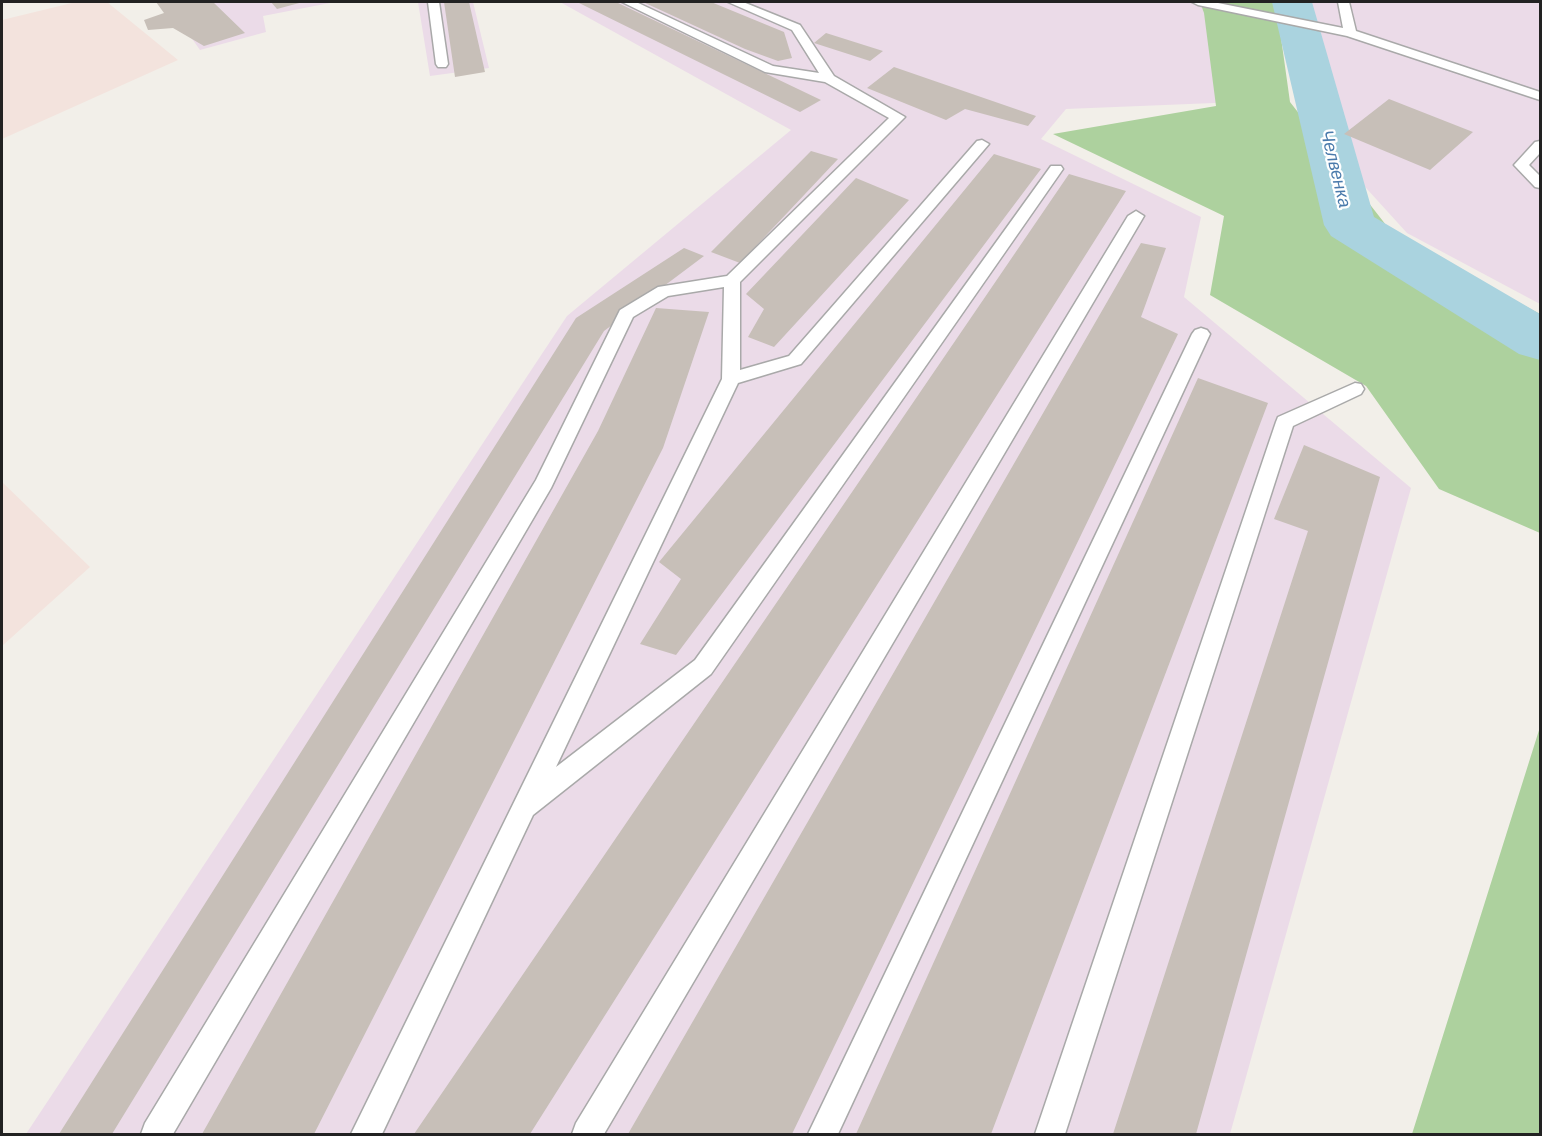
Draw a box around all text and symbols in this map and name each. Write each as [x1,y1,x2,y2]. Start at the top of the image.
water label: Челвенка [1315,128,1355,210]

